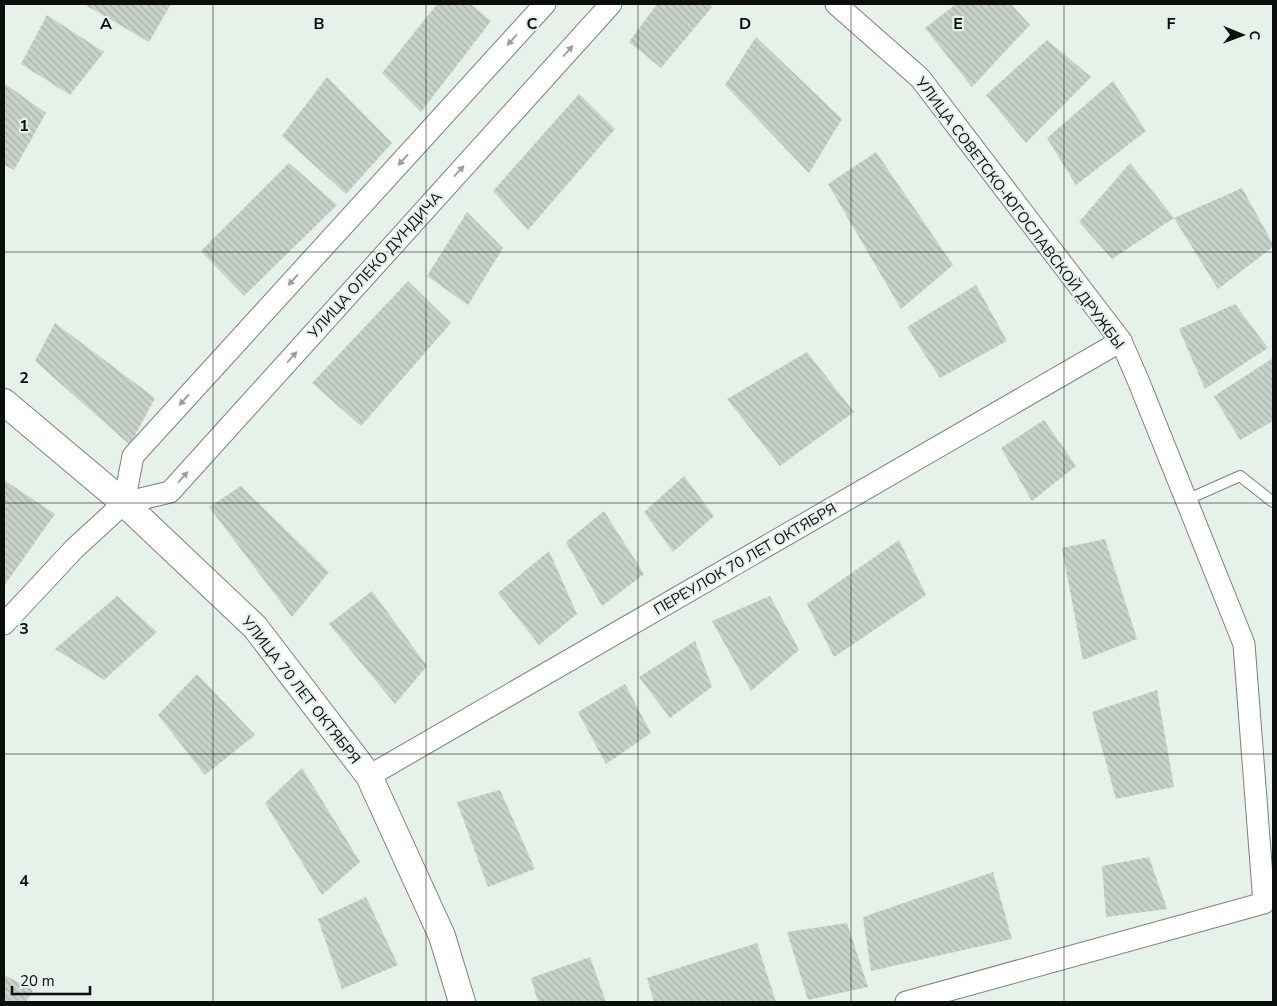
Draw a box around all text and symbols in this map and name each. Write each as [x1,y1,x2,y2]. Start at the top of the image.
north arrow [1217,10,1267,60]
text: A [100,13,112,35]
text: B [313,13,325,35]
text: C [527,13,538,35]
text: D [739,13,751,35]
text: E [953,13,963,35]
text: F [1167,13,1176,35]
text: С [1245,30,1264,41]
one-way arrow [506,33,518,45]
one-way arrow [562,45,574,57]
street label: УЛИЦА СОВЕТСКО-ЮГОСЛАВСКОЙ ДРУЖБЫ [911,72,1129,353]
text: 1 [19,115,29,137]
one-way arrow [397,153,409,165]
one-way arrow [453,166,465,178]
street label: УЛИЦА ОЛЕКО ДУНДИЧА [303,187,446,344]
one-way arrow [287,274,299,286]
one-way arrow [286,351,298,363]
text: 2 [19,367,29,389]
one-way arrow [178,394,190,406]
one-way arrow [177,472,189,484]
street label: ПЕРЕУЛОК 70 ЛЕТ ОКТЯБРЯ [650,498,840,620]
street label: УЛИЦА 70 ЛЕТ ОКТЯБРЯ [236,611,365,768]
text: 3 [19,618,29,640]
text: 4 [19,870,29,892]
scale bar [12,964,90,996]
text: 20 m [20,971,55,991]

